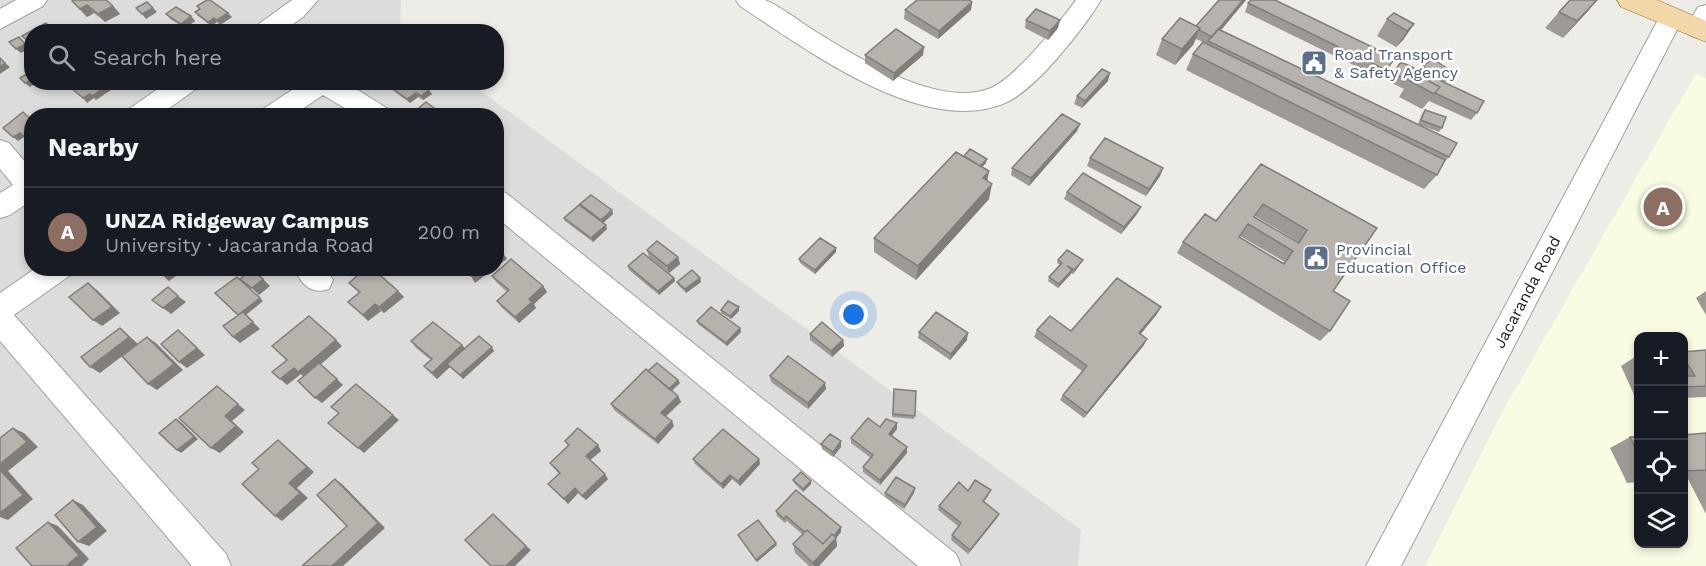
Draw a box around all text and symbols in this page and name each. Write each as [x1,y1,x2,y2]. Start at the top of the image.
search box [24,24,504,90]
icon: search [45,41,78,74]
text: Search here [93,45,222,70]
place label: Road Transport & Safety Agency [1334,45,1459,82]
public building icon: Road Transport & Safety Agency [1299,48,1329,78]
text: Nearby [48,132,139,162]
pin: A [1644,184,1682,230]
text: UNZA Ridgeway Campus [105,208,369,233]
text: A [61,220,74,244]
text: 200 m [418,220,480,244]
text: University · Jacaranda Road [105,233,374,257]
street label: Jacaranda Road [1489,233,1565,351]
place label: Provincial Education Office [1336,240,1466,277]
public building icon: Provincial Education Office [1301,243,1331,273]
your location [839,300,868,329]
map controls [1634,332,1688,548]
button: + [1634,332,1688,386]
button: − [1634,386,1688,440]
button: locate [1634,440,1688,494]
button: layers [1634,494,1688,548]

